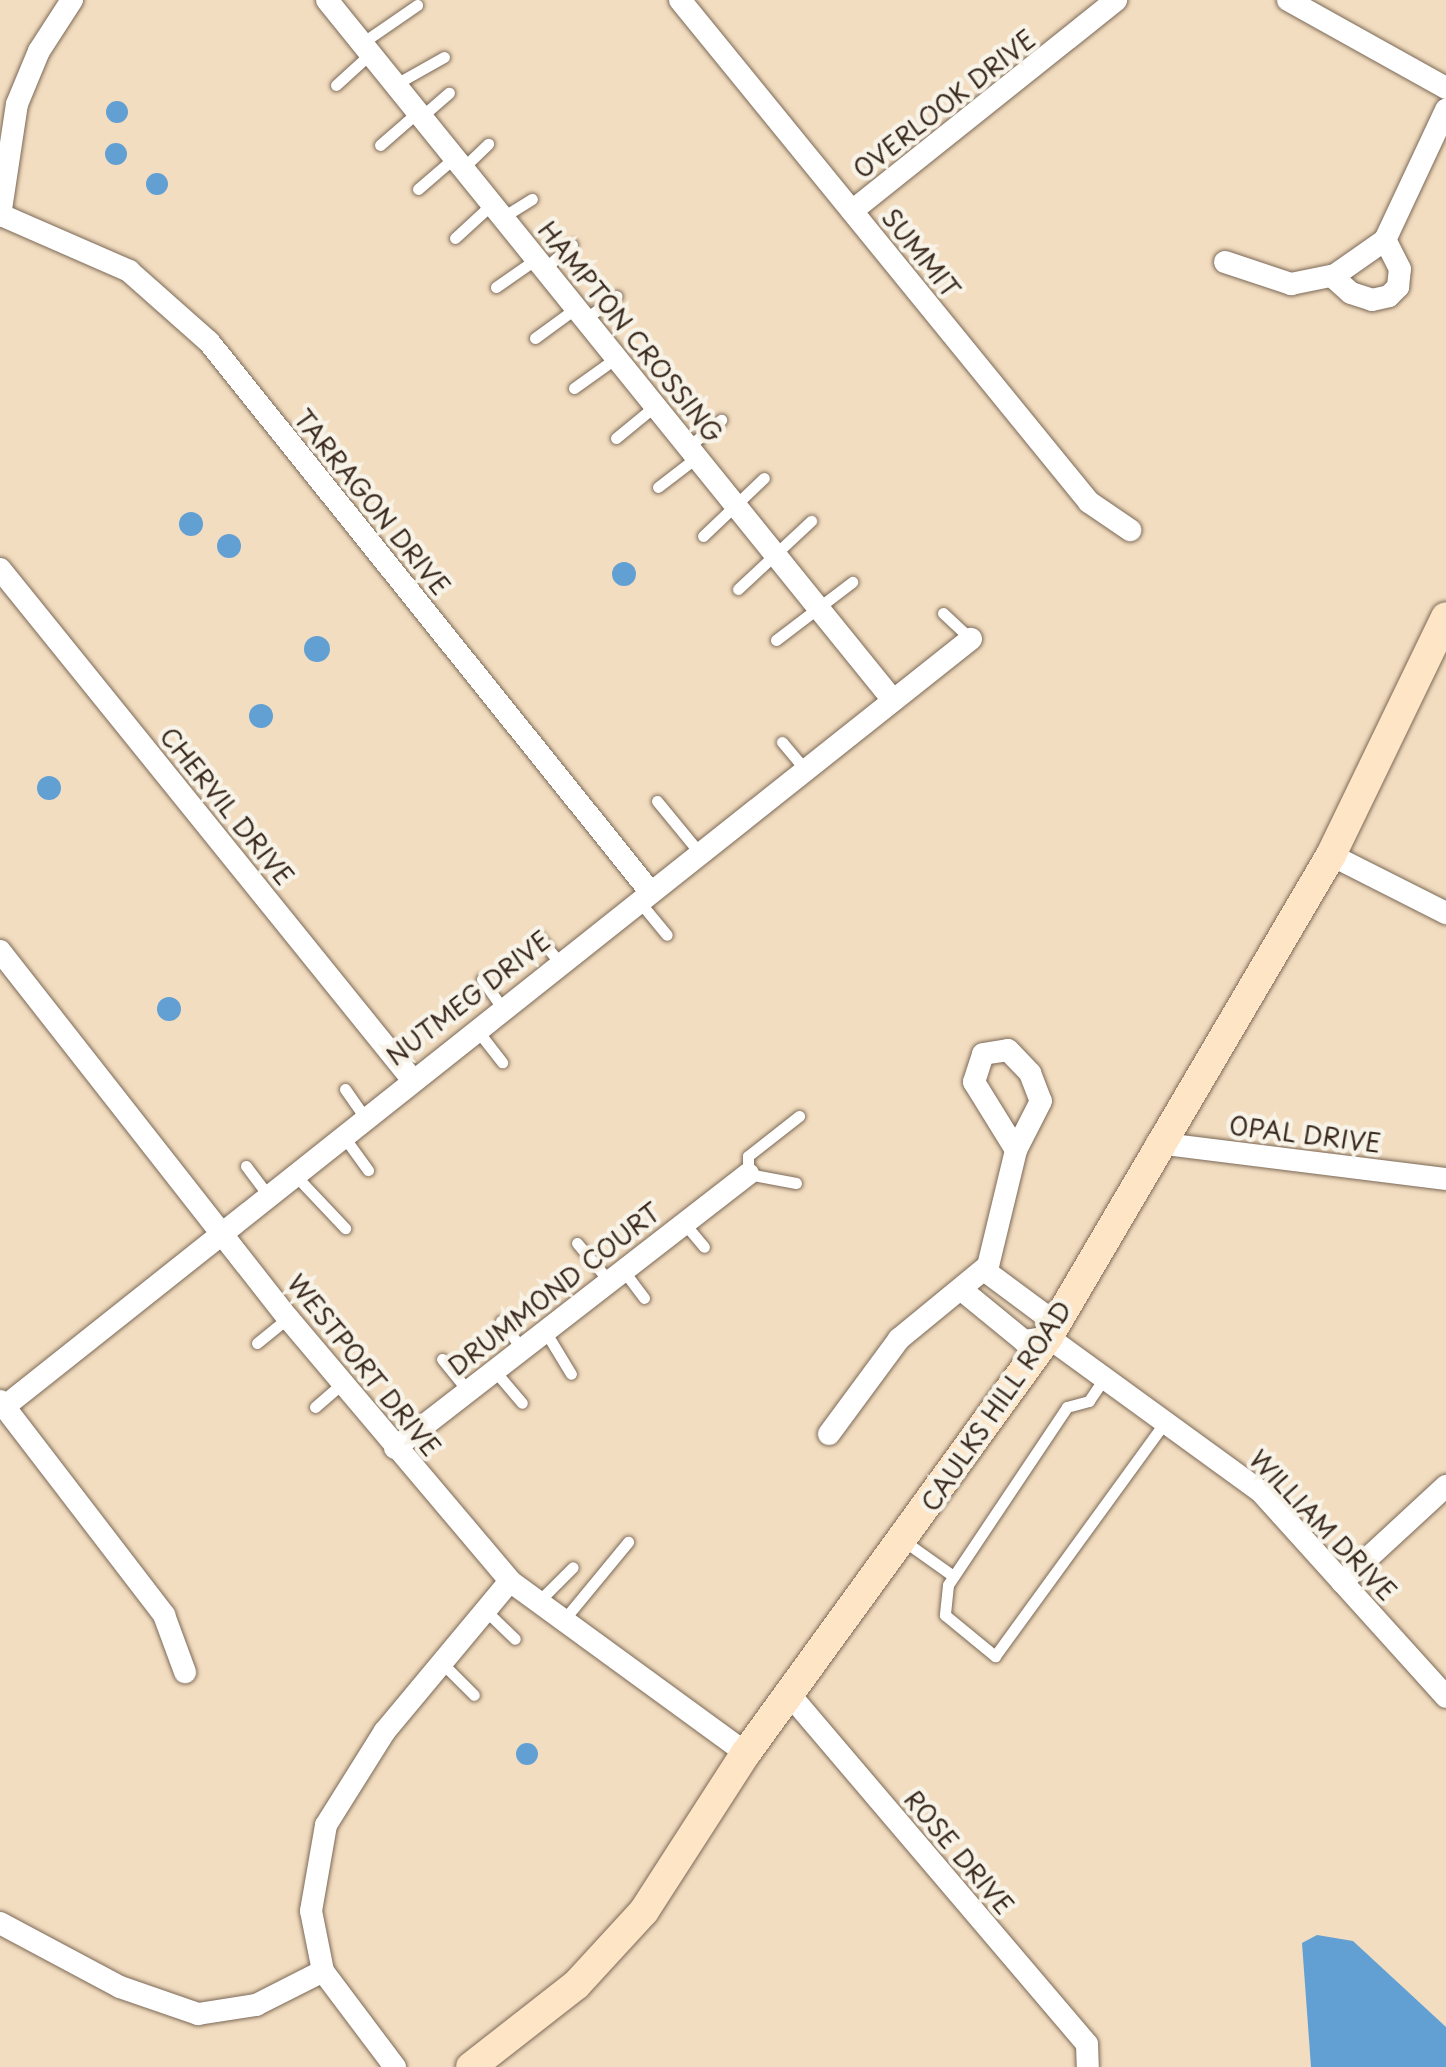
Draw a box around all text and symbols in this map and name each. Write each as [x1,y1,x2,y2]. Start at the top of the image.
street label: OVERLOOK DRIVE [846,23,1042,185]
street label: SUMMIT [876,202,966,304]
street label: HAMPTON CROSSING [532,215,730,449]
street label: TARRAGON DRIVE [287,403,457,601]
street label: CHERVIL DRIVE [154,721,300,891]
street label: NUTMEG DRIVE [380,924,556,1072]
street label: OPAL DRIVE [1228,1110,1382,1158]
street label: DRUMMOND COURT [442,1197,666,1381]
street label: WESTPORT DRIVE [281,1268,447,1462]
street label: CAULKS HILL ROAD [913,1293,1079,1519]
street label: WILLIAM DRIVE [1244,1444,1402,1606]
street label: ROSE DRIVE [898,1784,1020,1920]

